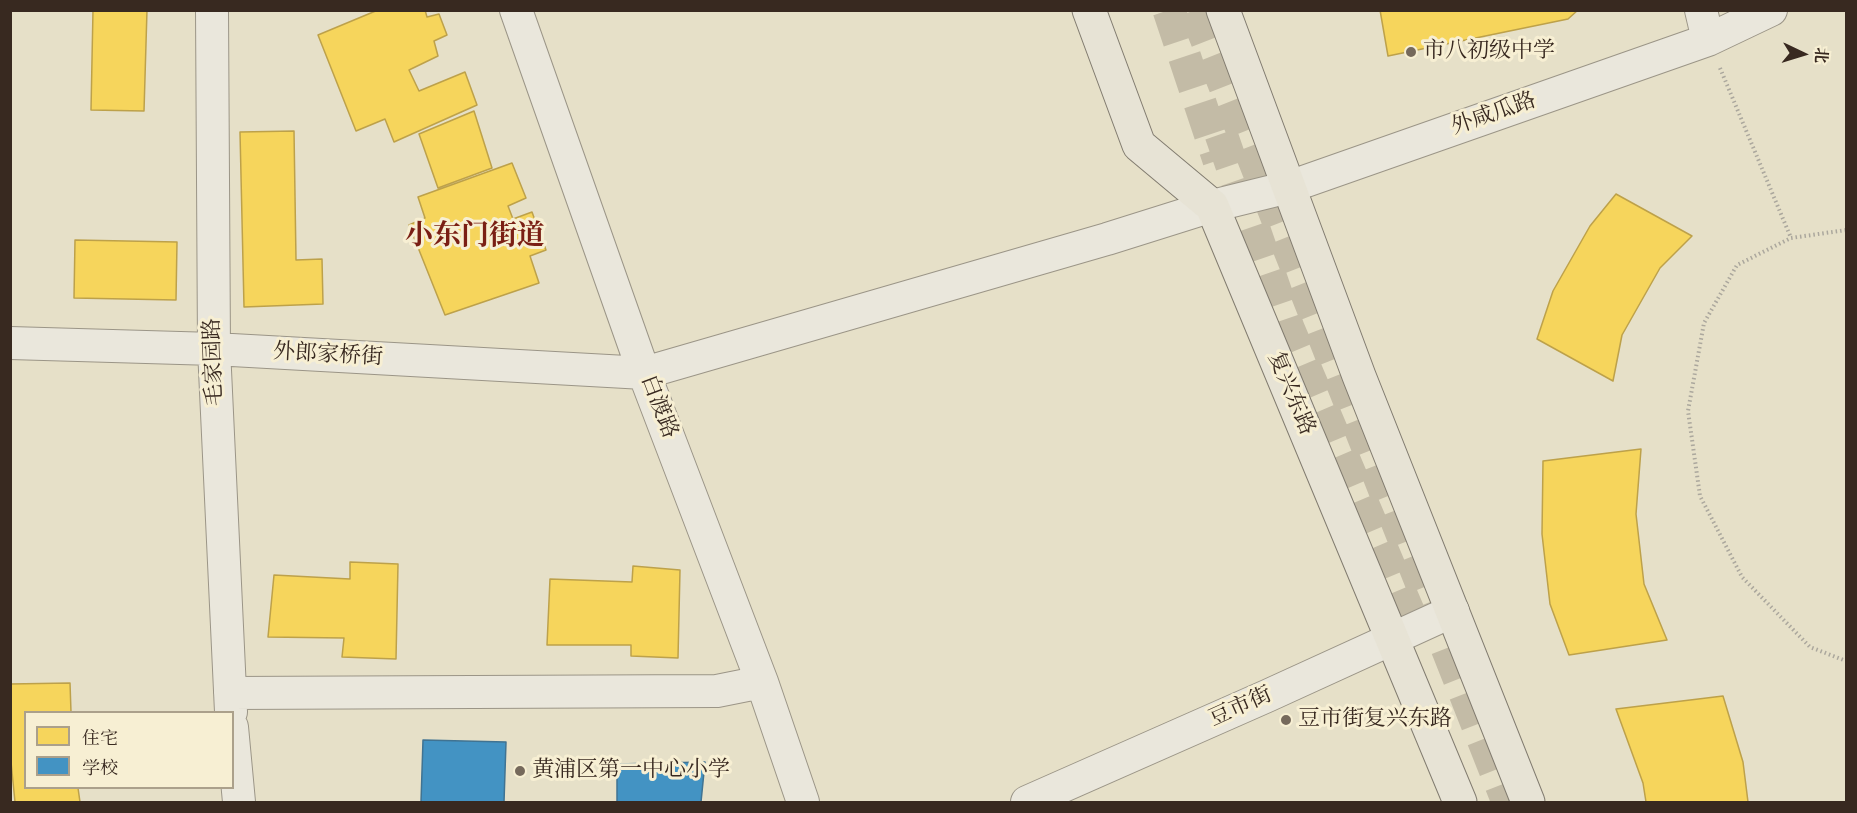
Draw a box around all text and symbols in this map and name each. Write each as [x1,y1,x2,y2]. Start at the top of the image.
north arrow [1773,24,1833,84]
place label: 市八初级中学 [1423,39,1555,65]
marker: 市八初级中学 [1404,45,1418,59]
text: 北 [1810,47,1831,64]
street label: 外咸瓜路 [1448,88,1540,142]
district label: 小东门街道 [405,221,545,255]
street label: 毛家园路 [200,318,230,406]
street label: 外郎家桥街 [272,340,384,372]
street label: 复兴东路 [1261,348,1319,440]
street label: 白渡路 [634,371,682,443]
street label: 豆市街 [1205,683,1277,733]
place label: 豆市街复兴东路 [1298,707,1452,733]
legend [24,711,234,789]
marker: 豆市街复兴东路 [1279,713,1293,727]
text: 住宅 [82,727,118,750]
text: 学校 [82,757,118,780]
place label: 黄浦区第一中心小学 [532,758,730,784]
marker: 黄浦区第一中心小学 [513,764,527,778]

